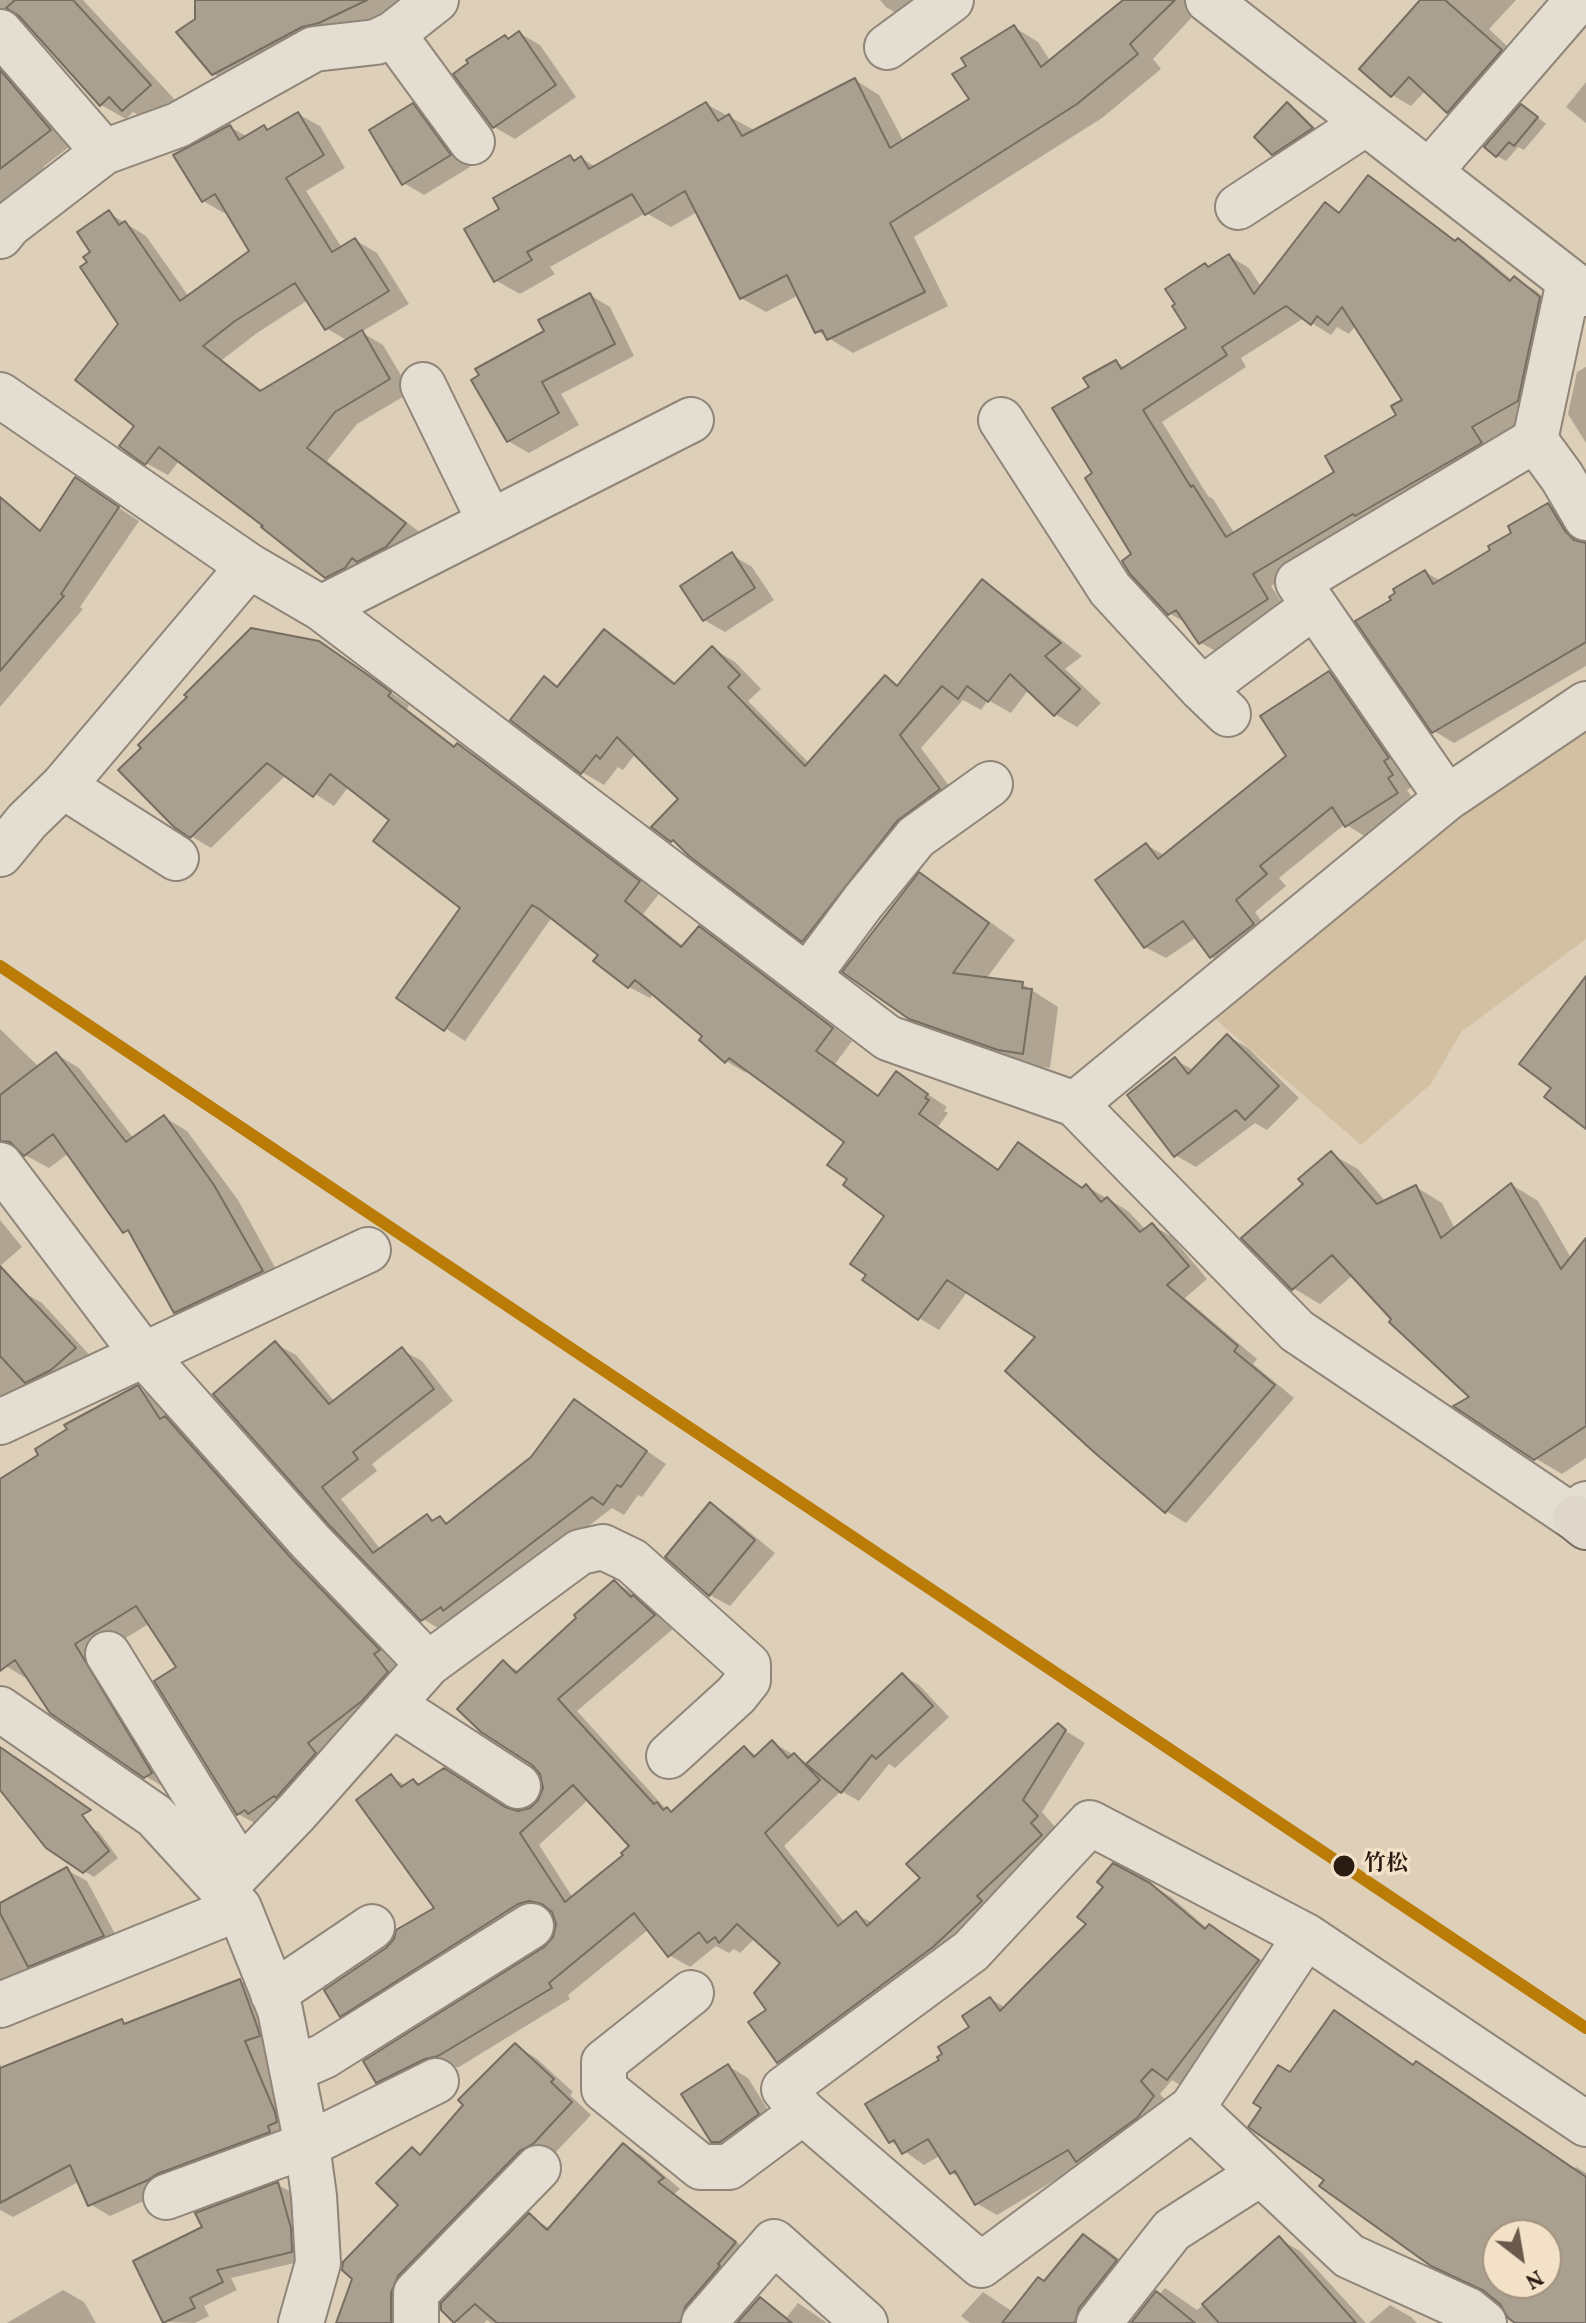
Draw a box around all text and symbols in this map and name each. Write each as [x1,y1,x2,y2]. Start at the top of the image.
marker: 竹松 [1331,1853,1357,1879]
place label: 竹松 [1364,1853,1408,1879]
north arrow [1482,2219,1562,2299]
text: N [1519,2261,1548,2296]

